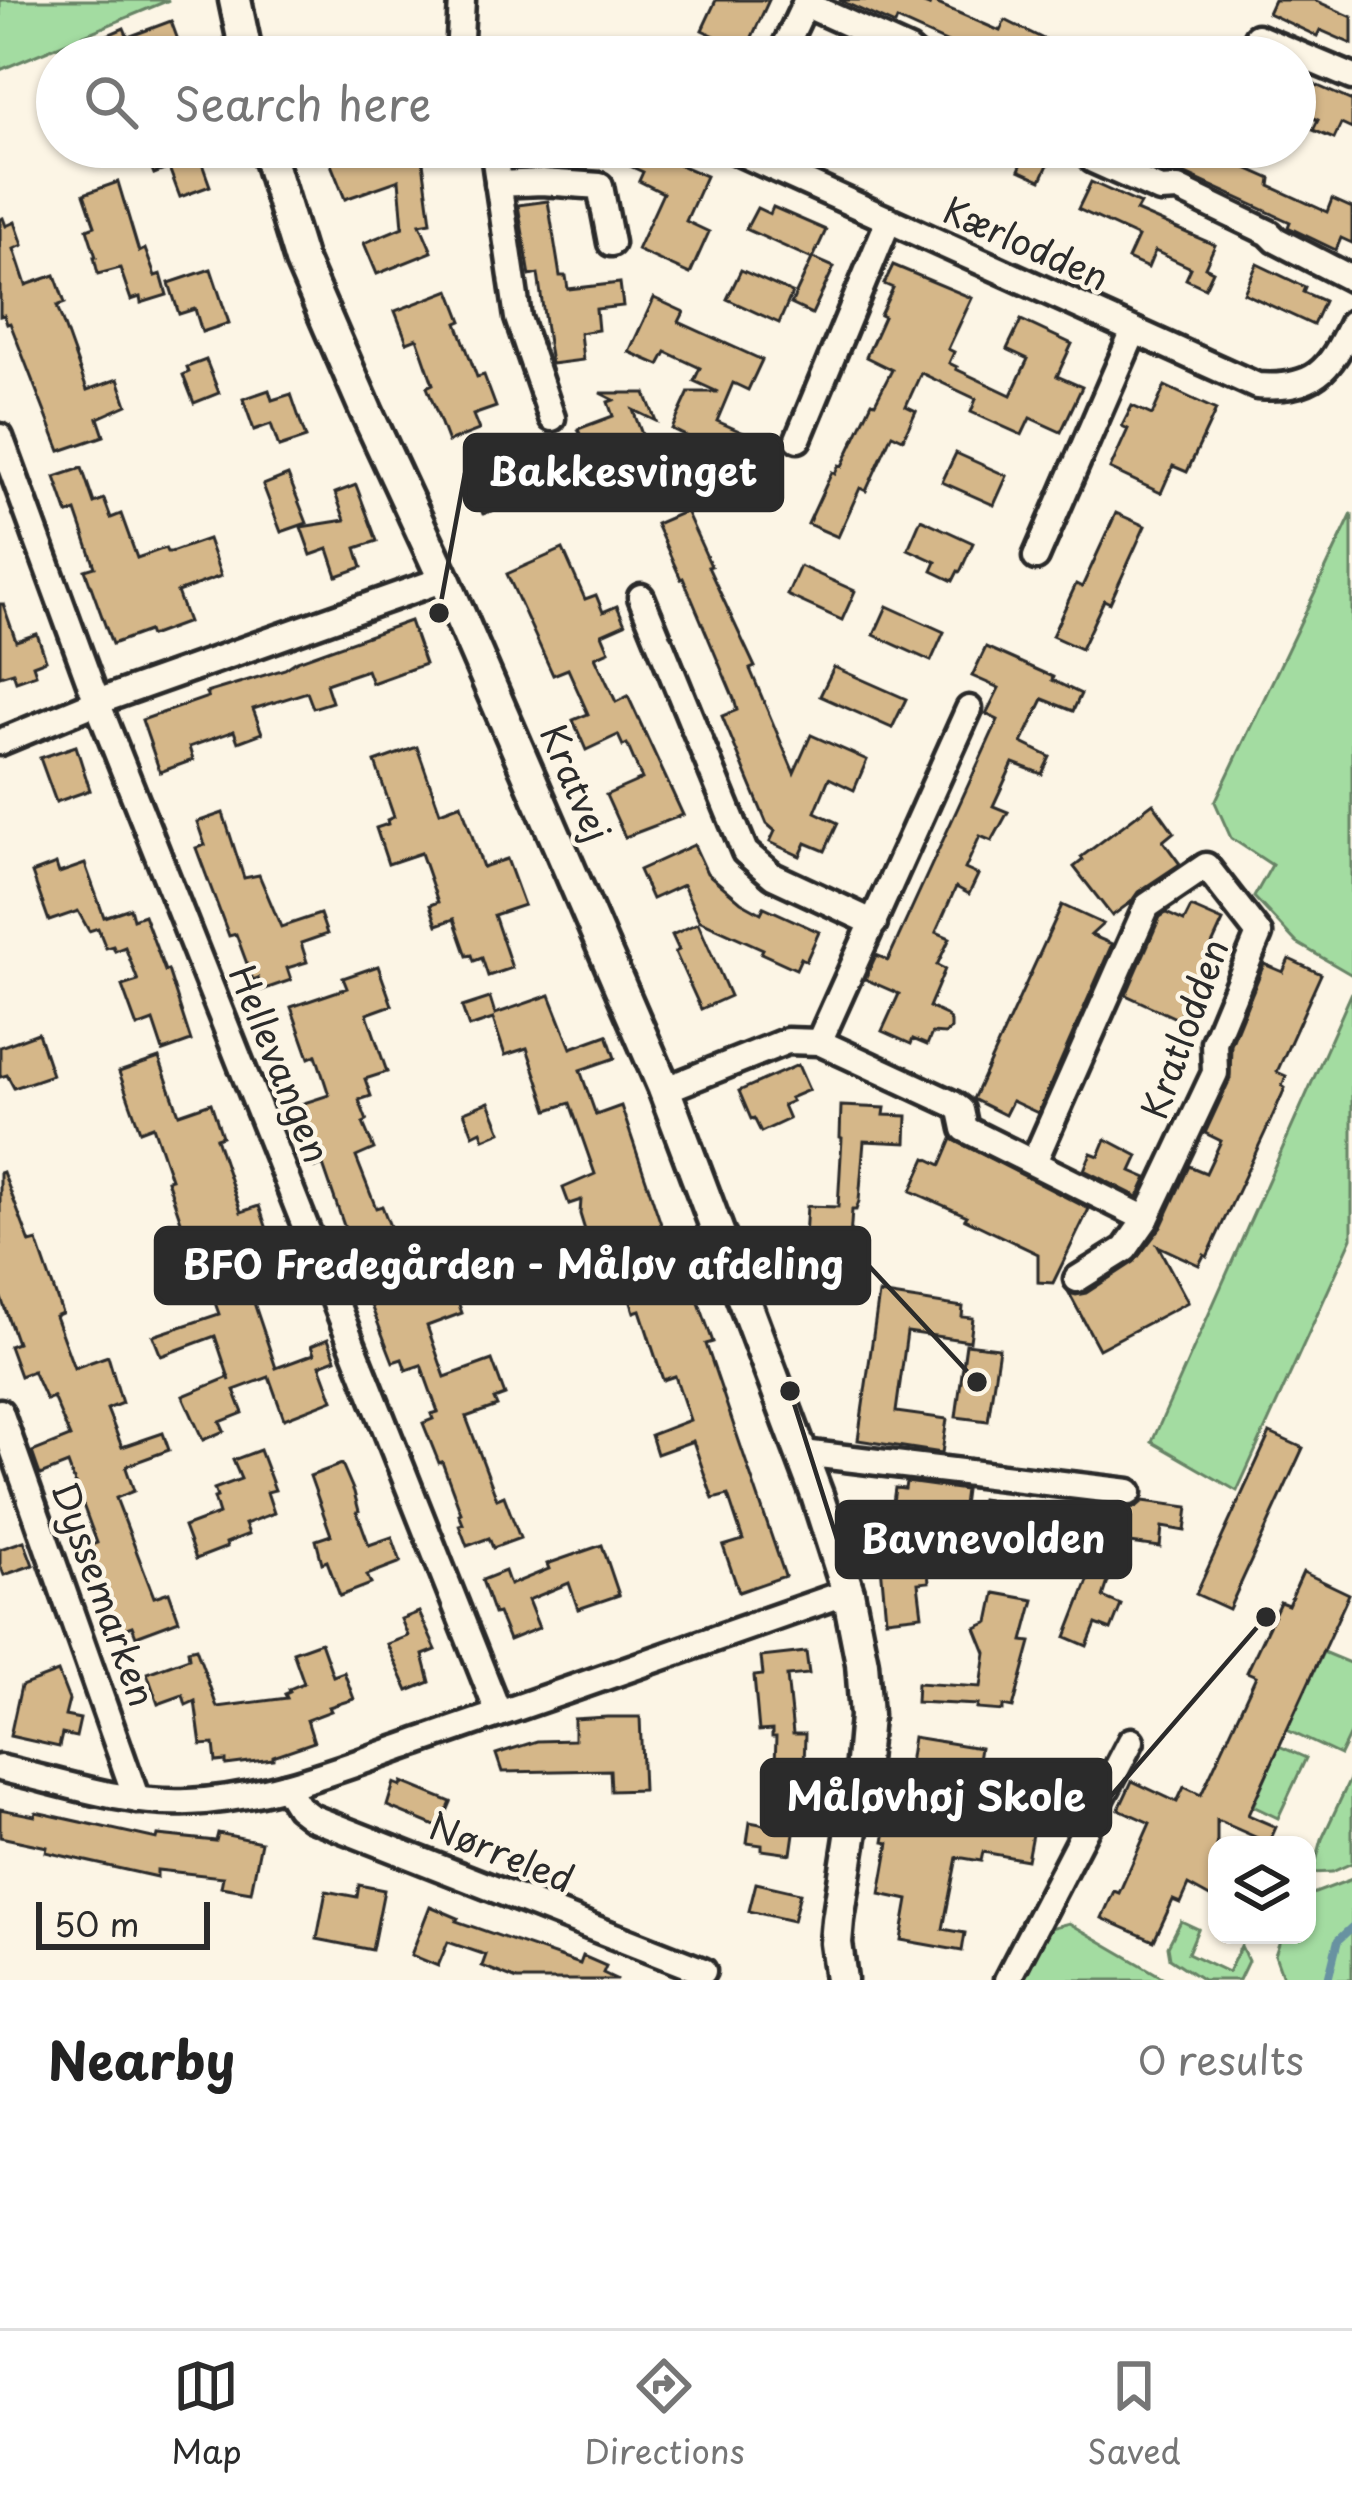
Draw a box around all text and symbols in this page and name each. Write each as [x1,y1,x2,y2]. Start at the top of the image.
search box [36,36,1316,168]
text: Search here [174,68,431,136]
icon: search [78,69,144,135]
street label: Kærlodden [935,182,1118,303]
callout: Bakkesvinget [465,435,782,510]
text: Bakkesvinget [489,440,757,499]
street label: Kratvej [528,715,626,849]
street label: Kratlodden [1126,931,1241,1126]
street label: Hellevangen [217,956,345,1170]
callout: BFO Fredegården - Måløv afdeling [156,1228,869,1303]
text: BFO Fredegården - Måløv afdeling [182,1233,844,1292]
street label: Dyssemarken [39,1473,171,1713]
callout: Bavnevolden [837,1502,1130,1577]
text: Bavnevolden [861,1507,1105,1566]
callout: Måløvhøj Skole [762,1760,1110,1835]
text: Måløvhøj Skole [786,1765,1086,1824]
street label: Nørreled [421,1798,582,1905]
map controls [1208,1836,1316,1944]
button: layers [1208,1836,1316,1944]
scale bar [36,1896,210,1949]
text: 50 m [54,1898,140,1948]
text: Nearby [48,2020,235,2097]
text: 0 results [1138,2029,1304,2088]
tab: Map [171,2353,242,2475]
tab: Directions [584,2353,745,2475]
tab: Saved [1087,2353,1181,2475]

